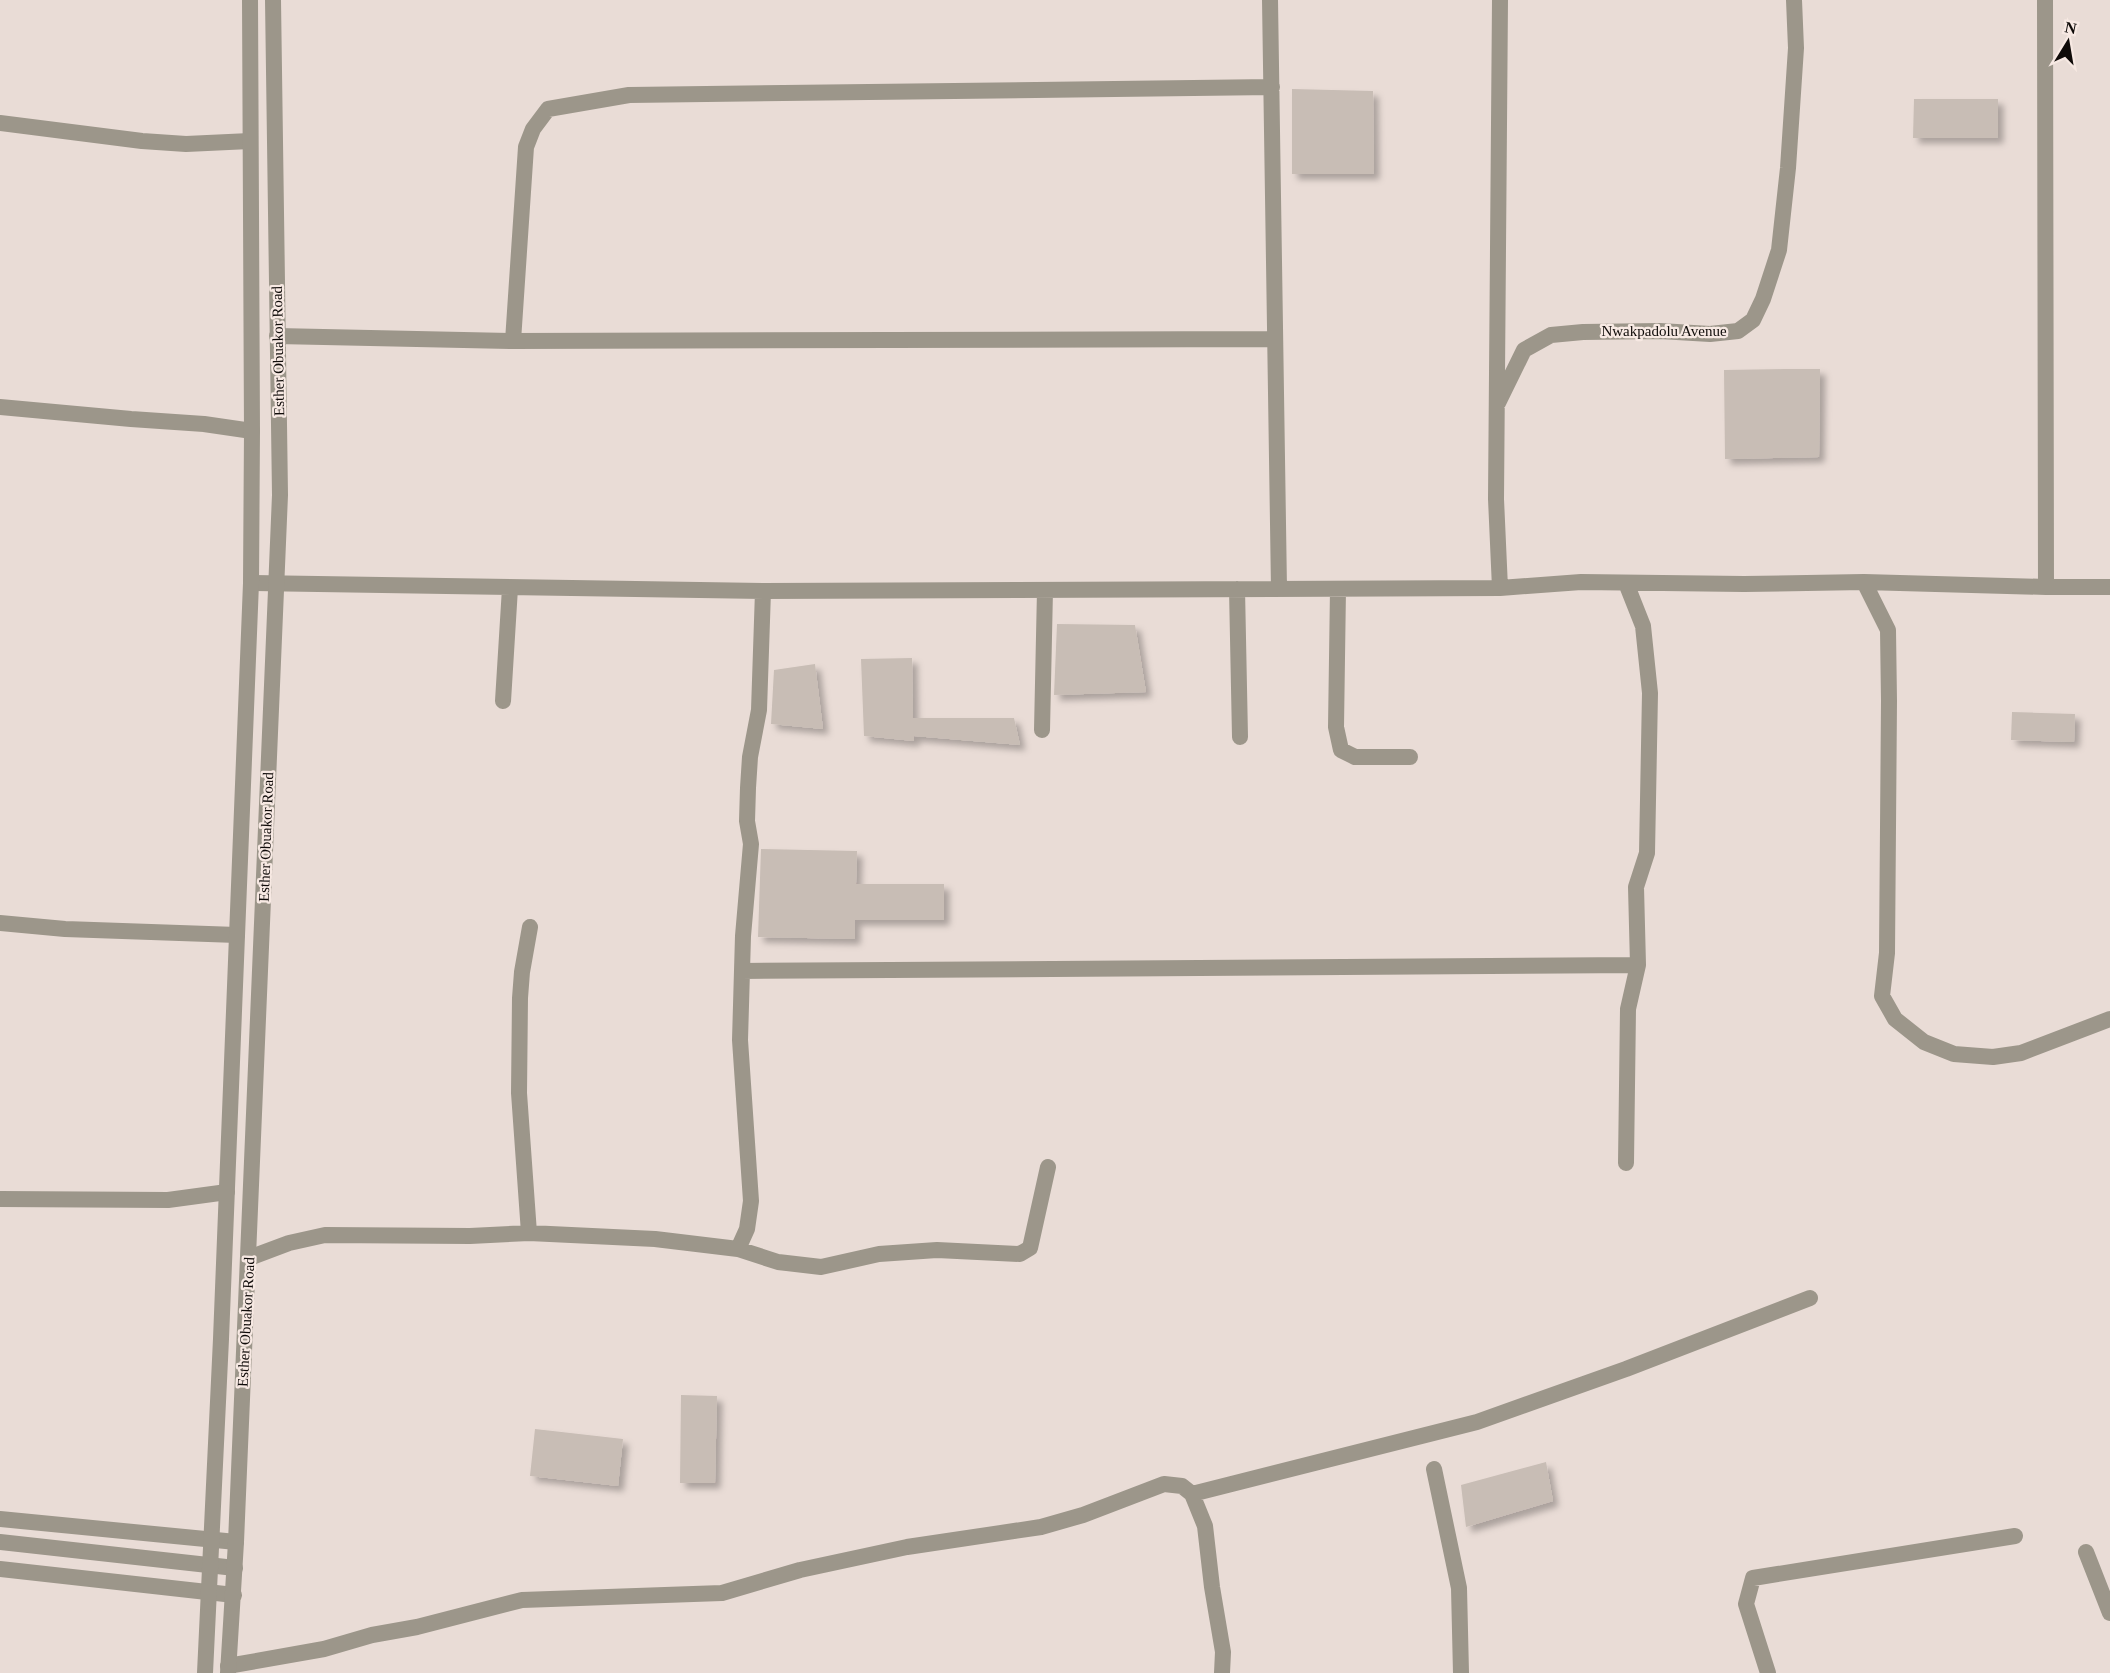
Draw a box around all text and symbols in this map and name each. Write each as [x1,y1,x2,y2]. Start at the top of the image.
north arrow [2038,12,2098,72]
text: N [2063,18,2078,37]
street label: Esther Obuakor Road [269,285,287,416]
street label: Nwakpadolu Avenue [1601,323,1727,339]
street label: Esther Obuakor Road [256,771,276,902]
street label: Esther Obuakor Road [235,1256,257,1387]

